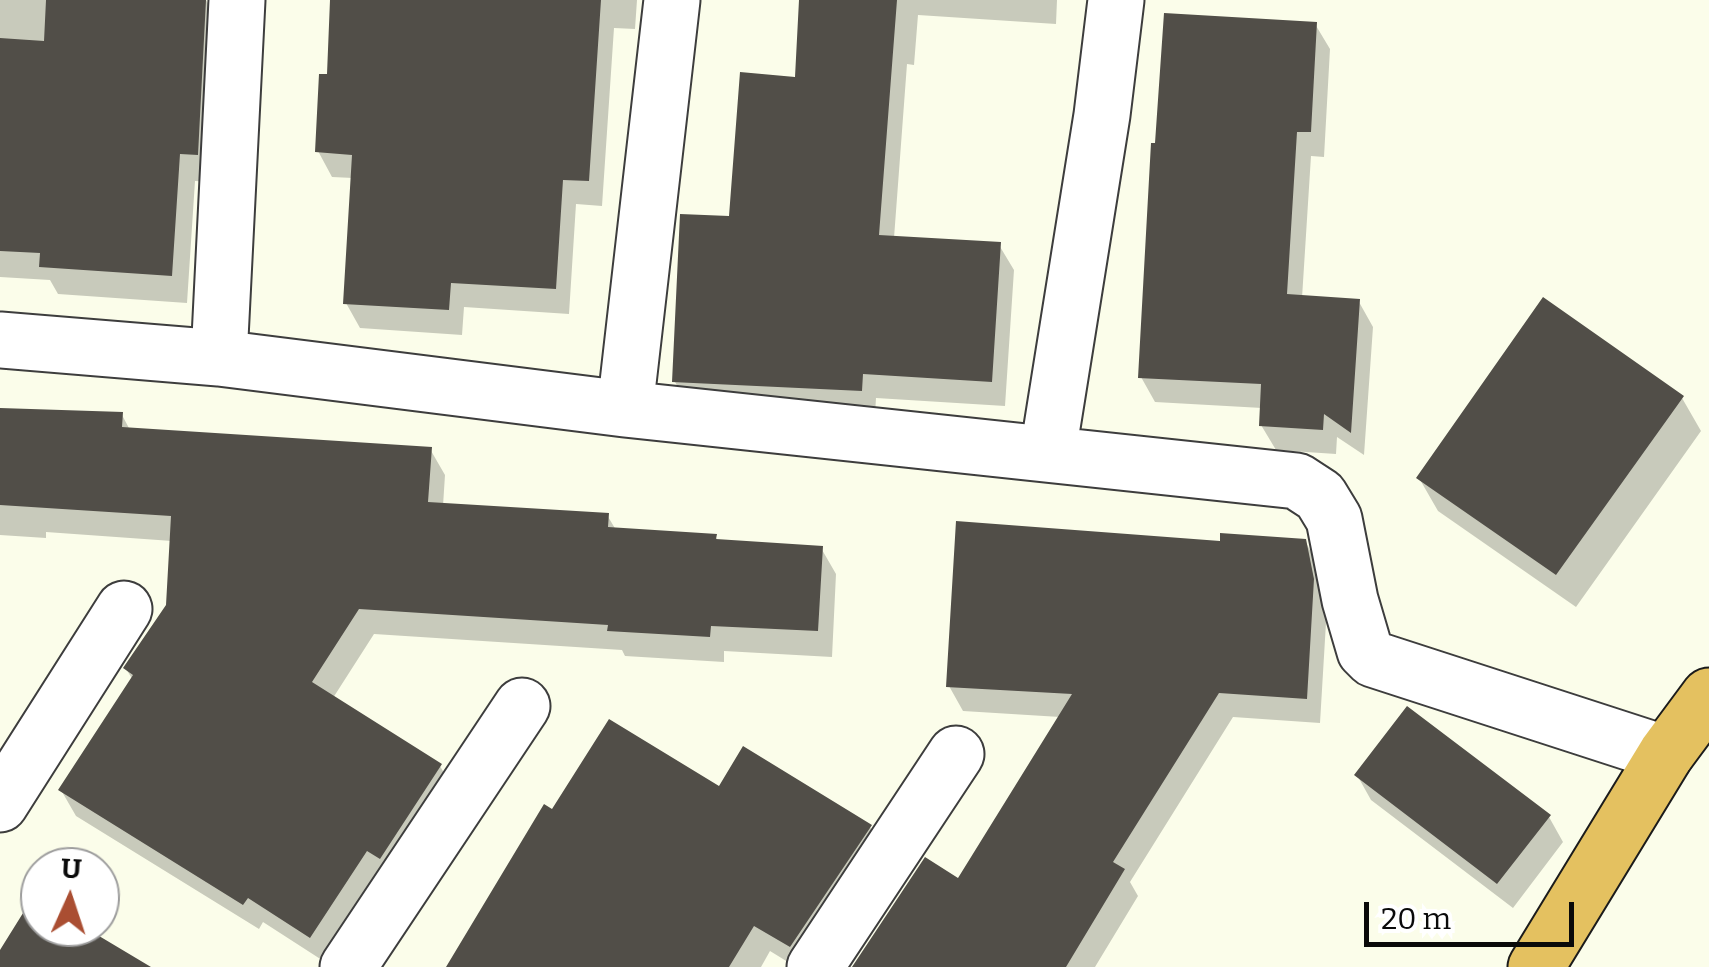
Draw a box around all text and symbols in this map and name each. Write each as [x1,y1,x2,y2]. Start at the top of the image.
north arrow [20,847,120,947]
text: U [60,852,83,886]
scale bar [1369,882,1579,944]
text: 20 m [1381,901,1451,937]

